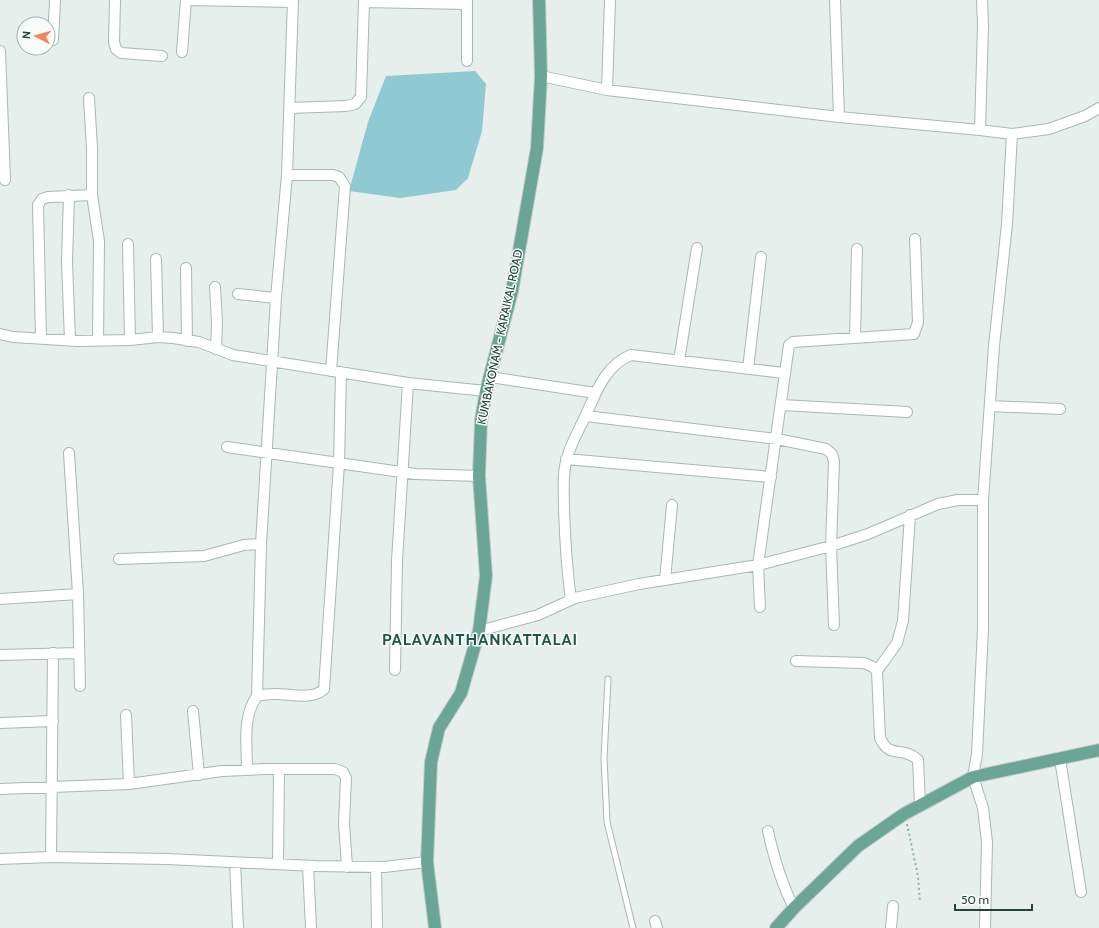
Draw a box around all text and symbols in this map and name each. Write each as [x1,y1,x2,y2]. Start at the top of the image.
north arrow [16,16,56,56]
text: N [19,30,33,40]
street label: KUMBAKONAM - KARAIKAL ROAD [474,248,525,426]
district label: PALAVANTHANKATTALAI [382,630,578,649]
scale bar [955,886,1032,912]
text: 50 m [961,892,989,907]

